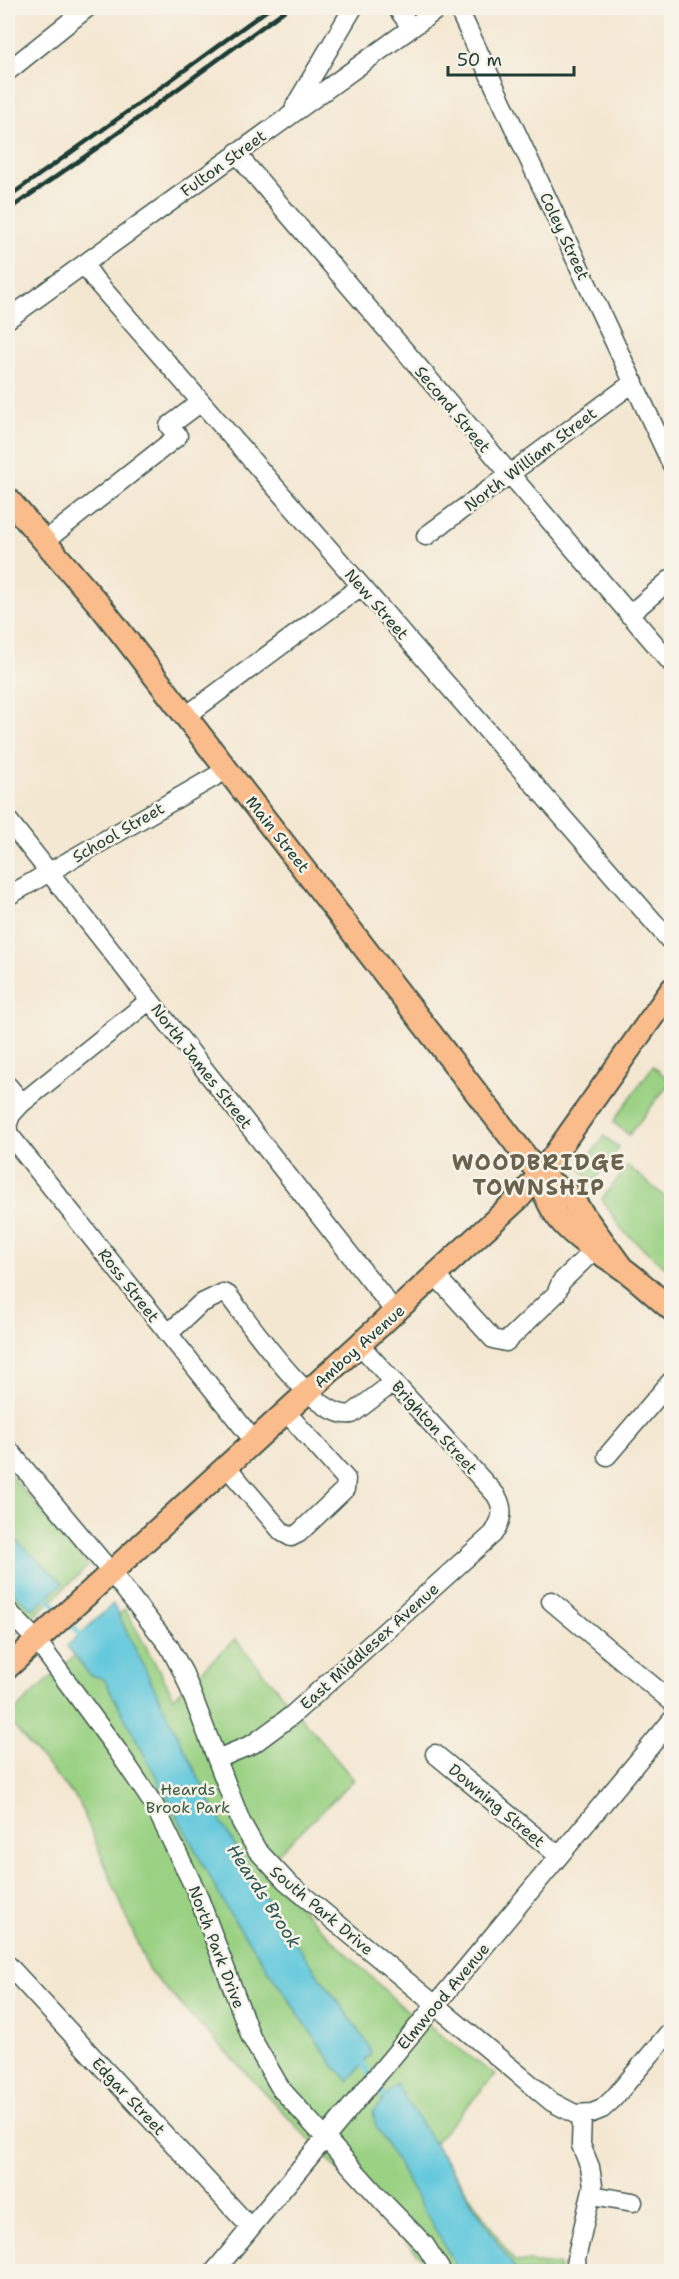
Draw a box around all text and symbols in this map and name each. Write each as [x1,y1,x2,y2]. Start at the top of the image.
scale bar [448,39,574,77]
text: 50 m [457,48,502,72]
street label: Fulton Street [176,125,270,202]
street label: Coley Street [535,189,594,283]
street label: Second Street [410,361,495,457]
street label: North William Street [460,403,601,516]
street label: New Street [340,565,413,644]
street label: Main Street [241,792,314,877]
street label: School Street [68,798,168,867]
street label: North James Street [146,999,257,1133]
district label: WOODBRIDGE TOWNSHIP [452,1148,626,1202]
street label: Ross Street [93,1244,164,1326]
street label: Amboy Avenue [309,1300,409,1393]
street label: Brighton Street [387,1376,482,1478]
street label: East Middlesex Avenue [295,1578,443,1714]
street label: Downing Street [444,1759,549,1852]
park label: Heards Brook Park [146,1779,230,1818]
water label: Heards Brook [221,1839,307,1953]
street label: South Park Drive [266,1861,378,1960]
street label: North Park Drive [183,1883,250,2012]
street label: Elmwood Avenue [392,1939,494,2054]
street label: Edgar Street [87,2053,170,2140]

